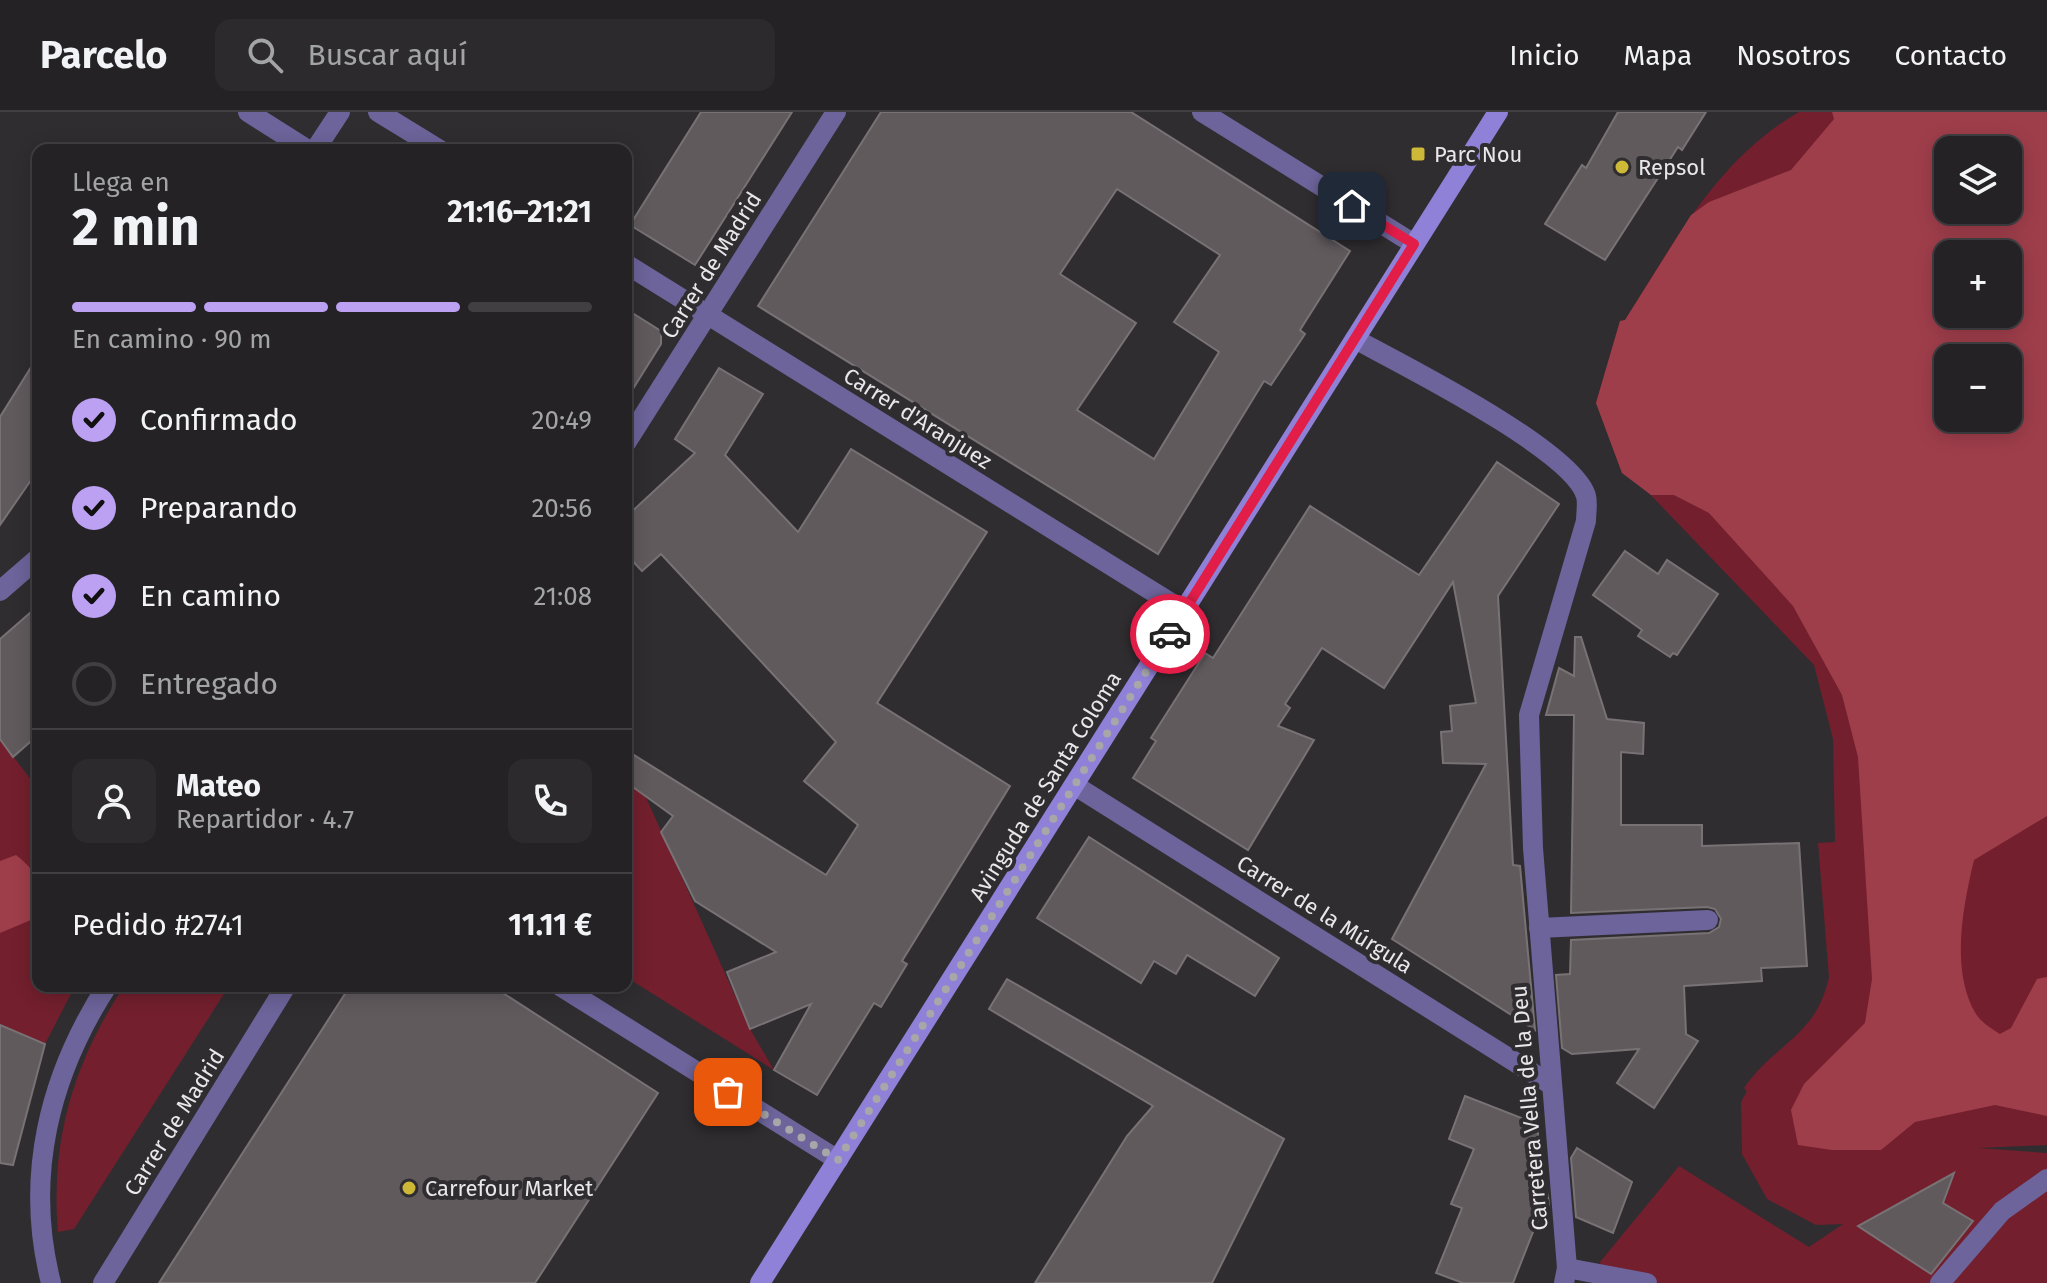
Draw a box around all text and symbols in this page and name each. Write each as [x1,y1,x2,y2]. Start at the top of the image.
search box [215,19,775,91]
text: Parcelo [40,32,167,78]
icon: search [243,33,287,77]
text: Buscar aquí [307,37,467,73]
text: Inicio [1509,39,1580,72]
text: Mapa [1624,39,1692,72]
text: Nosotros [1736,39,1851,72]
text: Contacto [1895,39,2007,72]
map controls [1934,136,2022,432]
button: layers [1934,136,2022,224]
place label: Parc Nou [1434,141,1522,168]
marker: Parc Nou [1409,145,1427,163]
place label: Repsol [1638,154,1706,181]
marker: Repsol [1613,158,1631,176]
text: Llega en [72,167,170,198]
pin [1318,172,1386,240]
icon: home [1330,184,1374,228]
street label: Carrer de Madrid [656,187,767,344]
text: 21:16–21:21 [447,194,592,230]
text: 2 min [72,196,200,259]
button: + [1934,240,2022,328]
text: En camino · 90 m [72,324,271,355]
button: − [1934,344,2022,432]
street label: Carrer d'Aranjuez [839,362,997,475]
icon: check [72,398,116,442]
text: Confirmado [140,402,298,438]
text: 20:49 [532,405,592,436]
icon: check [72,486,116,530]
text: Preparando [140,490,298,526]
text: 20:56 [531,493,592,524]
icon: check [72,574,116,618]
text: En camino [140,578,281,614]
text: 21:08 [533,581,592,612]
courier [1130,594,1210,674]
icon: car [1148,612,1192,656]
text: Entregado [140,666,278,702]
street label: Avinguda de Santa Coloma [964,666,1127,906]
button: person [72,759,156,843]
button: phone [508,759,592,843]
text: Mateo [176,768,261,804]
text: Repartidor · 4.7 [176,804,354,835]
street label: Carrer de la Múrgula [1232,849,1418,979]
text: Pedido #2741 [72,907,244,943]
text: 11.11 € [508,907,592,943]
street label: Carretera Vella de la Deu [1505,984,1554,1232]
street label: Carrer de Madrid [119,1044,230,1201]
pin [694,1058,762,1126]
icon: bag [706,1070,750,1114]
place label: Carrefour Market [425,1175,593,1202]
marker: Carrefour Market [400,1179,418,1197]

